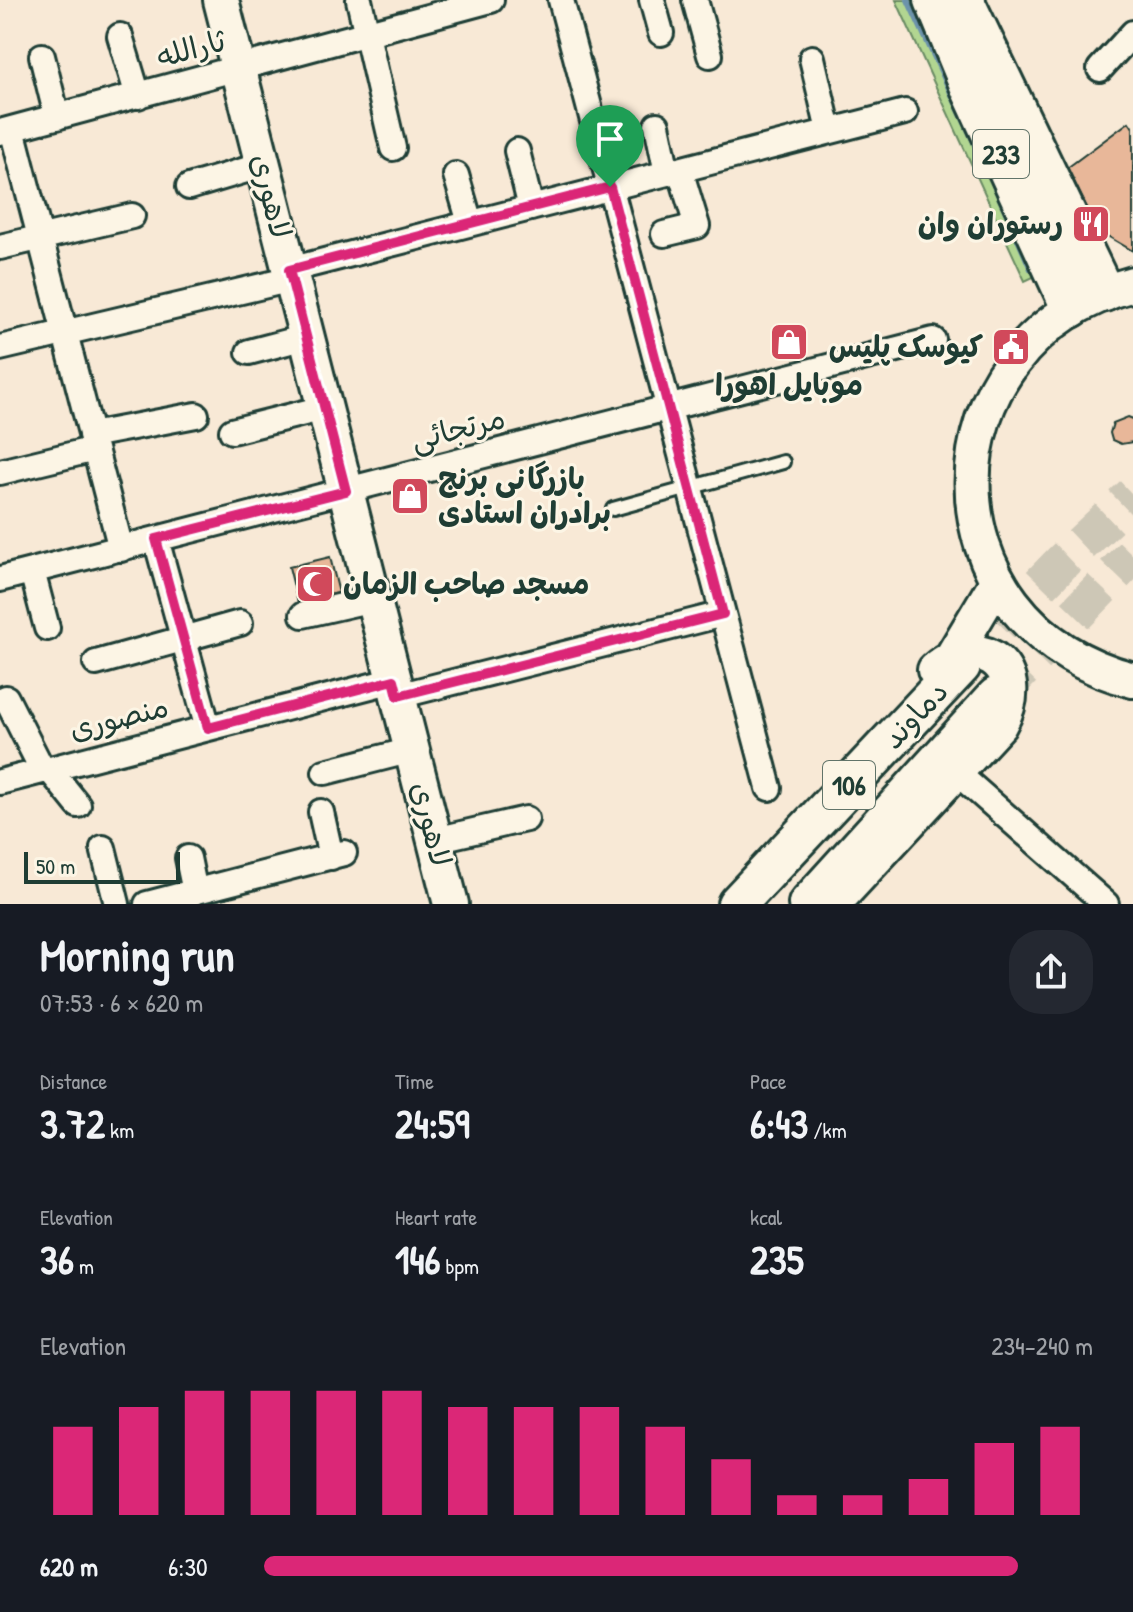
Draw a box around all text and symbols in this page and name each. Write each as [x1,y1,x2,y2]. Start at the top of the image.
street label: ثارالله [152,19,231,76]
pin [576,105,644,187]
icon: arrive [588,117,632,161]
road number: 233 [973,130,1029,178]
street label: لاهوری [242,149,302,242]
place label: رستوران وان [918,203,1063,243]
restaurant icon: رستوران وان [1070,203,1112,245]
shop icon: موبایل اهورا [768,321,810,363]
place label: کیوسک پلیس [829,326,984,366]
public building icon: کیوسک پلیس [990,326,1032,368]
place label: موبایل اهورا [715,364,863,404]
street label: مرتجائی [406,397,509,459]
place label: بازرگانی برنج برادران استادی [438,458,611,532]
shop icon: بازرگانی برنج برادران استادی [389,475,431,517]
mosque icon: مسجد صاحب الزمان [294,563,336,605]
place label: مسجد صاحب الزمان [343,563,589,603]
street label: دماوند [872,671,956,757]
street label: منصوری [65,685,172,749]
road number: 106 [823,761,875,809]
street label: لاهوری [402,777,462,870]
scale bar [24,848,180,884]
text: 50 m [36,851,75,881]
text: Morning run [40,925,235,985]
button: share [1009,930,1093,1014]
text: 07:53 · 6 × 620 m [40,985,203,1020]
text: Distance [40,1066,107,1096]
text: Time [395,1066,434,1096]
text: Pace [750,1066,787,1096]
text: 3.72 [40,1096,105,1150]
text: 24:59 [395,1096,470,1150]
text: 6:43 [750,1096,808,1150]
text: km [105,1115,134,1145]
text: /km [808,1115,847,1145]
text: Elevation [40,1202,113,1232]
text: Heart rate [395,1202,477,1232]
text: kcal [750,1202,782,1232]
text: 36 [40,1232,74,1286]
text: 146 [395,1232,440,1286]
text: 235 [750,1232,804,1286]
text: m [74,1251,94,1281]
text: bpm [440,1251,479,1281]
text: Elevation [40,1328,126,1363]
text: 234–240 m [991,1328,1093,1363]
text: 620 m [40,1549,98,1584]
text: 6:30 [168,1549,208,1584]

